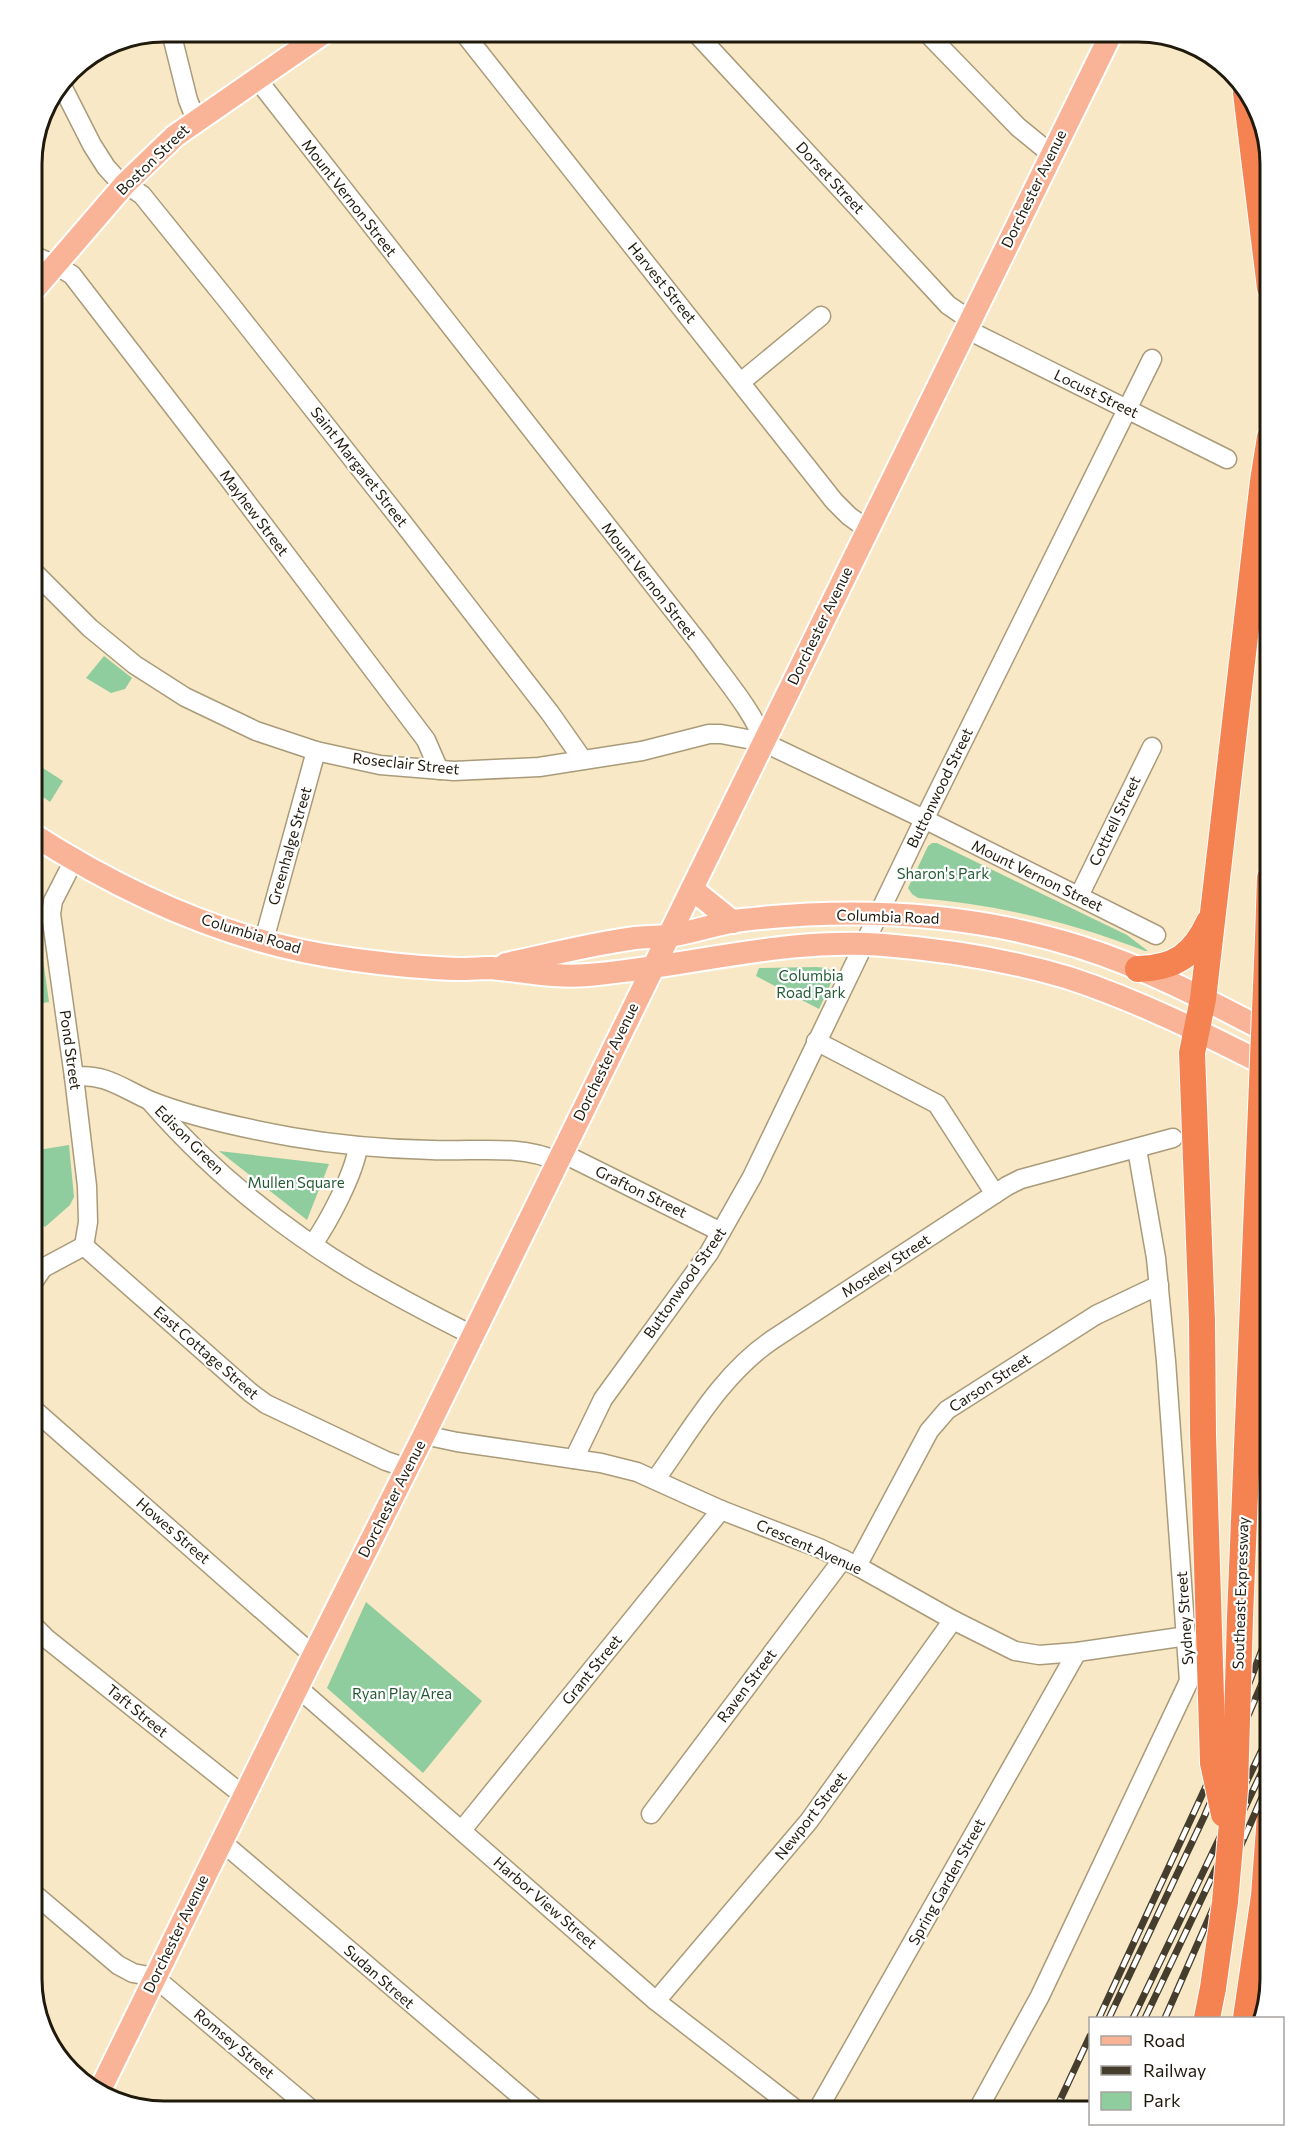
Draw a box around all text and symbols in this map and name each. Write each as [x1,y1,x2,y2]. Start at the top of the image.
street label: Boston Street [112,120,192,198]
street label: Dorchester Avenue [997,126,1070,251]
street label: Mount Vernon Street [298,135,401,260]
street label: Dorset Street [793,138,869,217]
street label: Harvest Street [625,238,701,326]
street label: Locust Street [1051,365,1142,421]
street label: Saint Margaret Street [307,403,412,530]
street label: Mayhew Street [217,466,293,559]
street label: Mount Vernon Street [598,518,701,643]
street label: Dorchester Avenue [783,563,856,688]
street label: Buttonwood Street [902,725,976,850]
street label: Roseclair Street [352,748,460,778]
street label: Cottrell Street [1085,773,1144,869]
street label: Greenhalge Street [263,784,315,907]
street label: Mount Vernon Street [969,835,1106,915]
park label: Sharon's Park [897,864,989,882]
street label: Columbia Road [836,905,940,927]
street label: Columbia Road [199,909,303,957]
park label: Columbia Road Park [776,966,846,1001]
street label: Dorchester Avenue [569,999,642,1124]
street label: Pond Street [56,1009,86,1091]
street label: Edison Green [152,1101,228,1177]
street label: Grafton Street [593,1161,690,1221]
park label: Mullen Square [247,1173,345,1191]
street label: Buttonwood Street [639,1224,729,1341]
street label: Moseley Street [838,1230,933,1301]
street label: East Cottage Street [151,1302,263,1403]
street label: Carson Street [945,1349,1034,1415]
street label: Dorchester Avenue [354,1437,429,1560]
street label: Howes Street [133,1493,214,1567]
street label: Crescent Avenue [754,1515,865,1577]
street label: Southeast Expressway [1228,1516,1252,1670]
street label: Sydney Street [1172,1571,1196,1666]
street label: Grant Street [558,1631,625,1708]
street label: Raven Street [713,1645,780,1726]
street label: Taft Street [103,1680,172,1740]
park label: Ryan Play Area [352,1684,452,1702]
street label: Newport Street [770,1768,850,1863]
street label: Spring Garden Street [904,1815,988,1948]
street label: Harbor View Street [490,1853,601,1952]
street label: Dorchester Avenue [139,1871,212,1996]
street label: Sudan Street [341,1941,419,2012]
street label: Romsey Street [191,2004,278,2082]
legend [1089,2017,1284,2125]
text: Road [1143,2029,1185,2051]
text: Railway [1143,2059,1206,2081]
text: Park [1143,2089,1181,2111]

